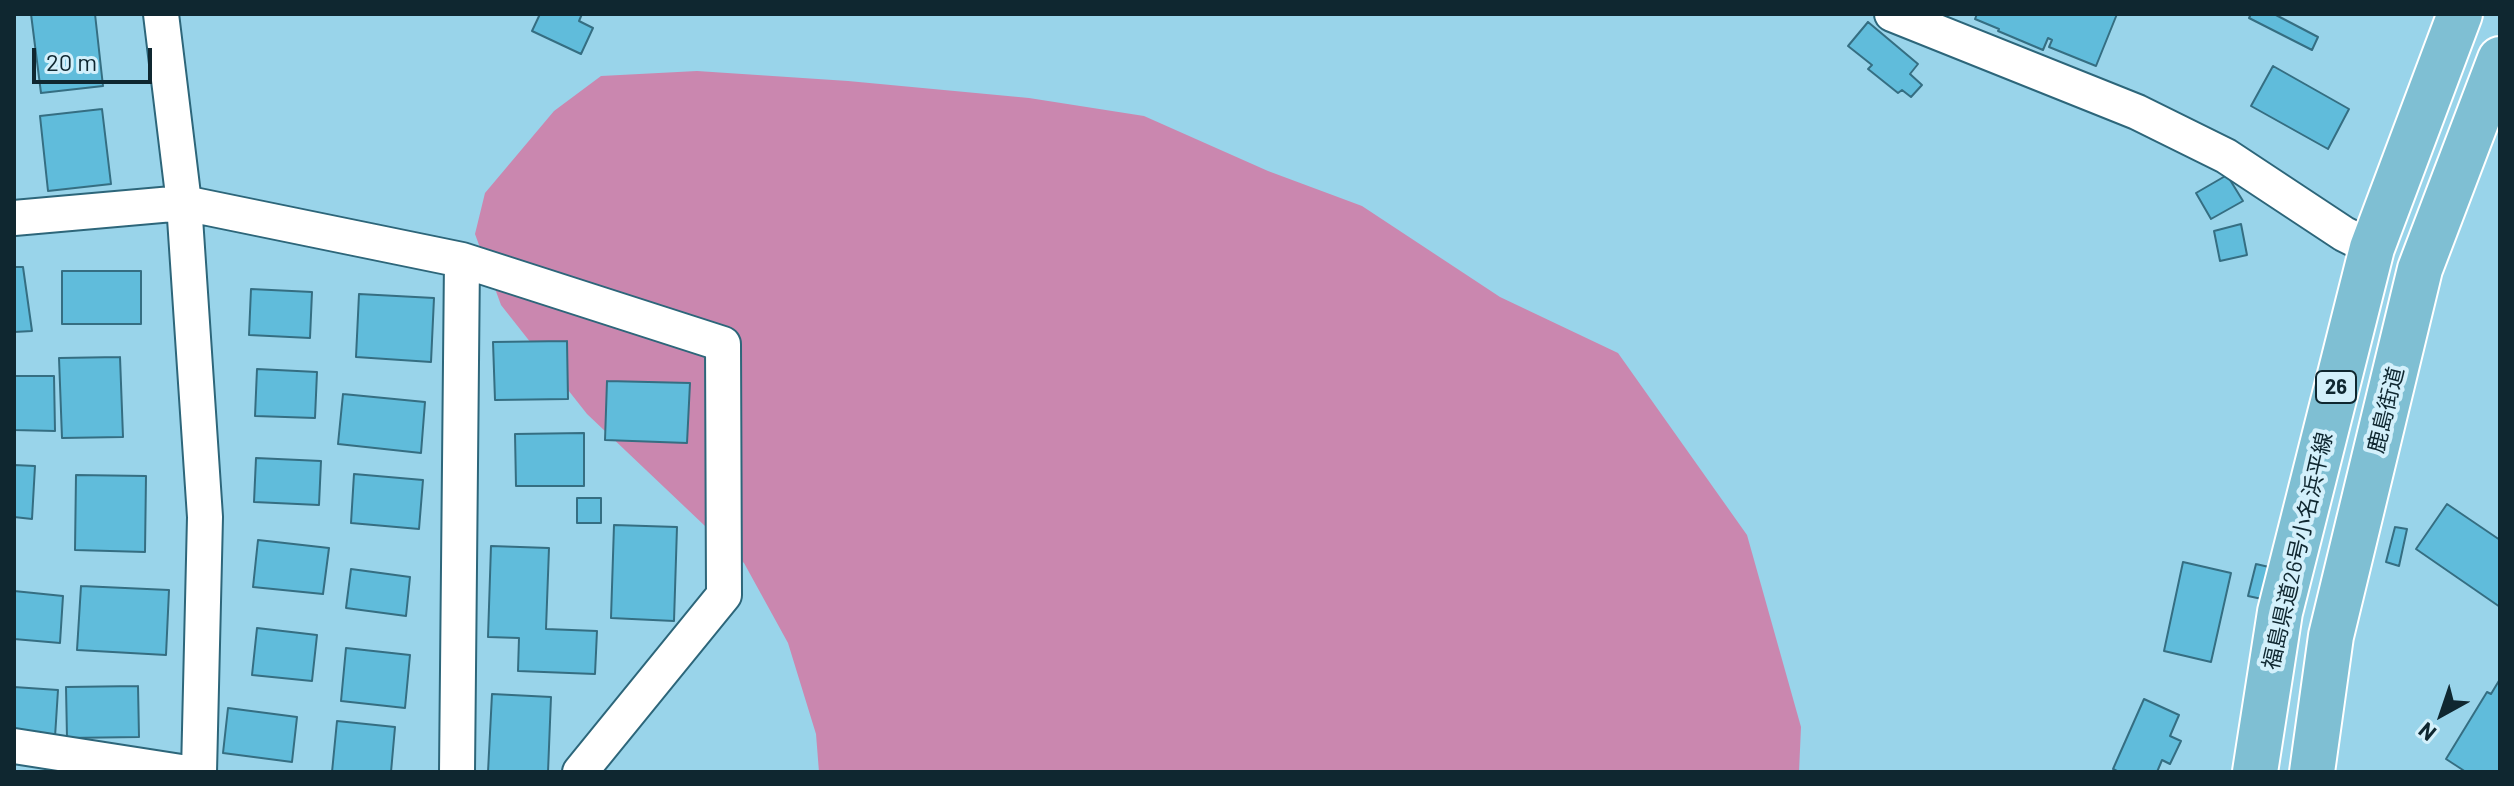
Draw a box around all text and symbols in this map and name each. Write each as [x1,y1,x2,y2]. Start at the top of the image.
scale bar [36,32,156,82]
text: 20 m [46,47,97,76]
street label: 鹿島街道 [2363,364,2409,456]
road number: 26 [2316,371,2356,403]
street label: 福島県道26号小名浜平線 [2258,430,2338,672]
north arrow [2402,674,2482,754]
text: N [2413,718,2441,747]

